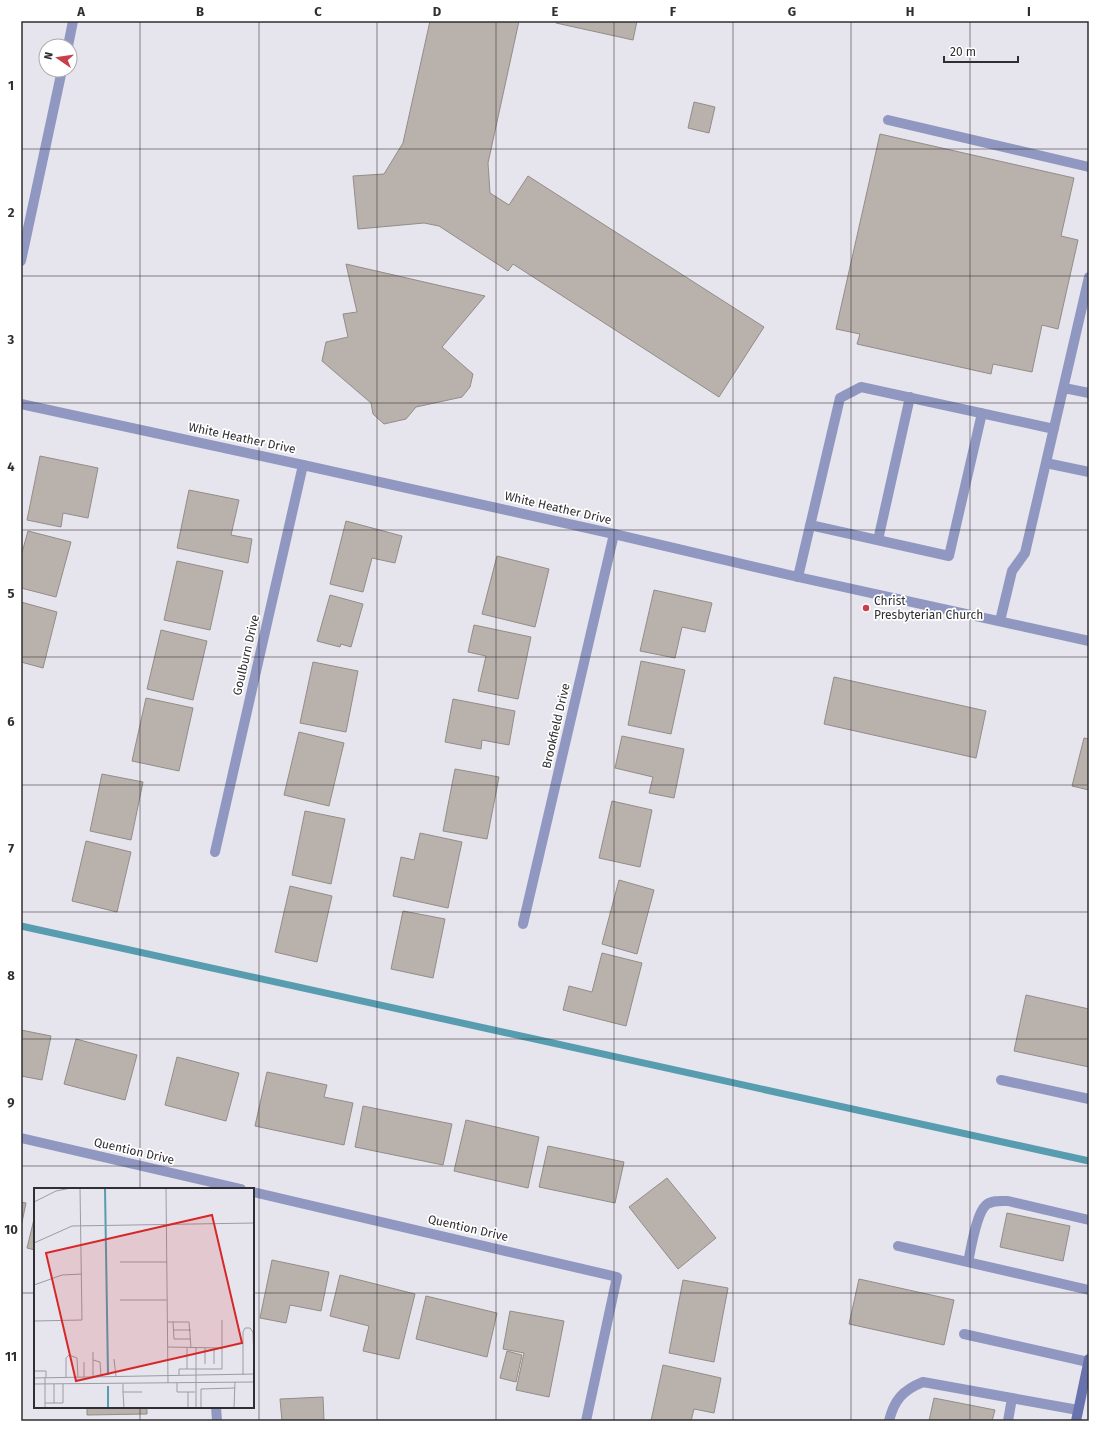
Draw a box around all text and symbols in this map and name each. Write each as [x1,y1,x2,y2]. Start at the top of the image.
text: A [76,4,85,19]
text: B [196,4,204,19]
text: C [314,4,322,19]
text: D [433,4,442,19]
text: E [552,4,559,19]
text: F [670,4,677,19]
text: G [788,4,796,19]
text: H [906,4,914,19]
text: I [1027,4,1031,19]
north arrow [38,38,78,78]
scale bar [944,38,1018,64]
text: 20 m [950,45,976,59]
text: N [42,51,56,61]
text: 1 [8,78,14,93]
text: 2 [8,205,15,220]
text: 3 [7,332,15,347]
street label: White Heather Drive [187,420,297,456]
text: 4 [7,459,15,474]
street label: White Heather Drive [503,489,613,527]
text: 5 [8,586,15,601]
place label: Christ Presbyterian Church [874,594,983,622]
marker: Christ Presbyterian Church [861,603,871,613]
street label: Goulburn Drive [230,613,262,697]
street label: Brookfield Drive [539,682,573,770]
text: 6 [7,714,15,729]
text: 7 [8,841,14,856]
text: 8 [7,968,15,983]
text: 9 [7,1095,15,1110]
street label: Quention Drive [93,1135,175,1167]
inset map [34,1188,254,1408]
street label: Quention Drive [427,1212,509,1244]
text: 10 [4,1222,18,1237]
text: 11 [5,1349,17,1364]

